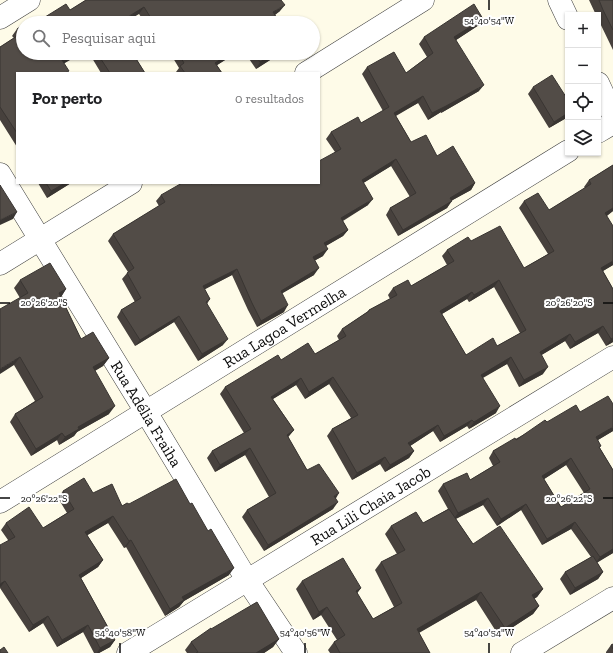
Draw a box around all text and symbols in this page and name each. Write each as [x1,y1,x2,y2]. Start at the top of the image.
map controls [565,12,601,156]
button: + [565,12,601,48]
text: 54°40'54"W [464,15,515,27]
search box [16,16,320,60]
icon: search [30,27,52,49]
text: Pesquisar aqui [62,29,156,47]
button: − [565,48,601,84]
button: locate [565,84,601,120]
text: Por perto [32,88,102,108]
text: 0 resultados [235,91,304,106]
button: layers [565,120,601,156]
street label: Rua Lagoa Vermelha [220,282,349,372]
text: 20°26'20"S [20,297,68,309]
text: 20°26'20"S [545,297,593,309]
street label: Rua Adélia Fraiha [107,357,186,471]
street label: Rua Lili Chaia Jacob [307,462,434,549]
text: 20°26'22"S [21,493,67,505]
text: 20°26'22"S [546,493,592,505]
text: 54°40'58"W [95,627,146,639]
text: 54°40'56"W [280,627,331,639]
text: 54°40'54"W [464,627,515,639]

